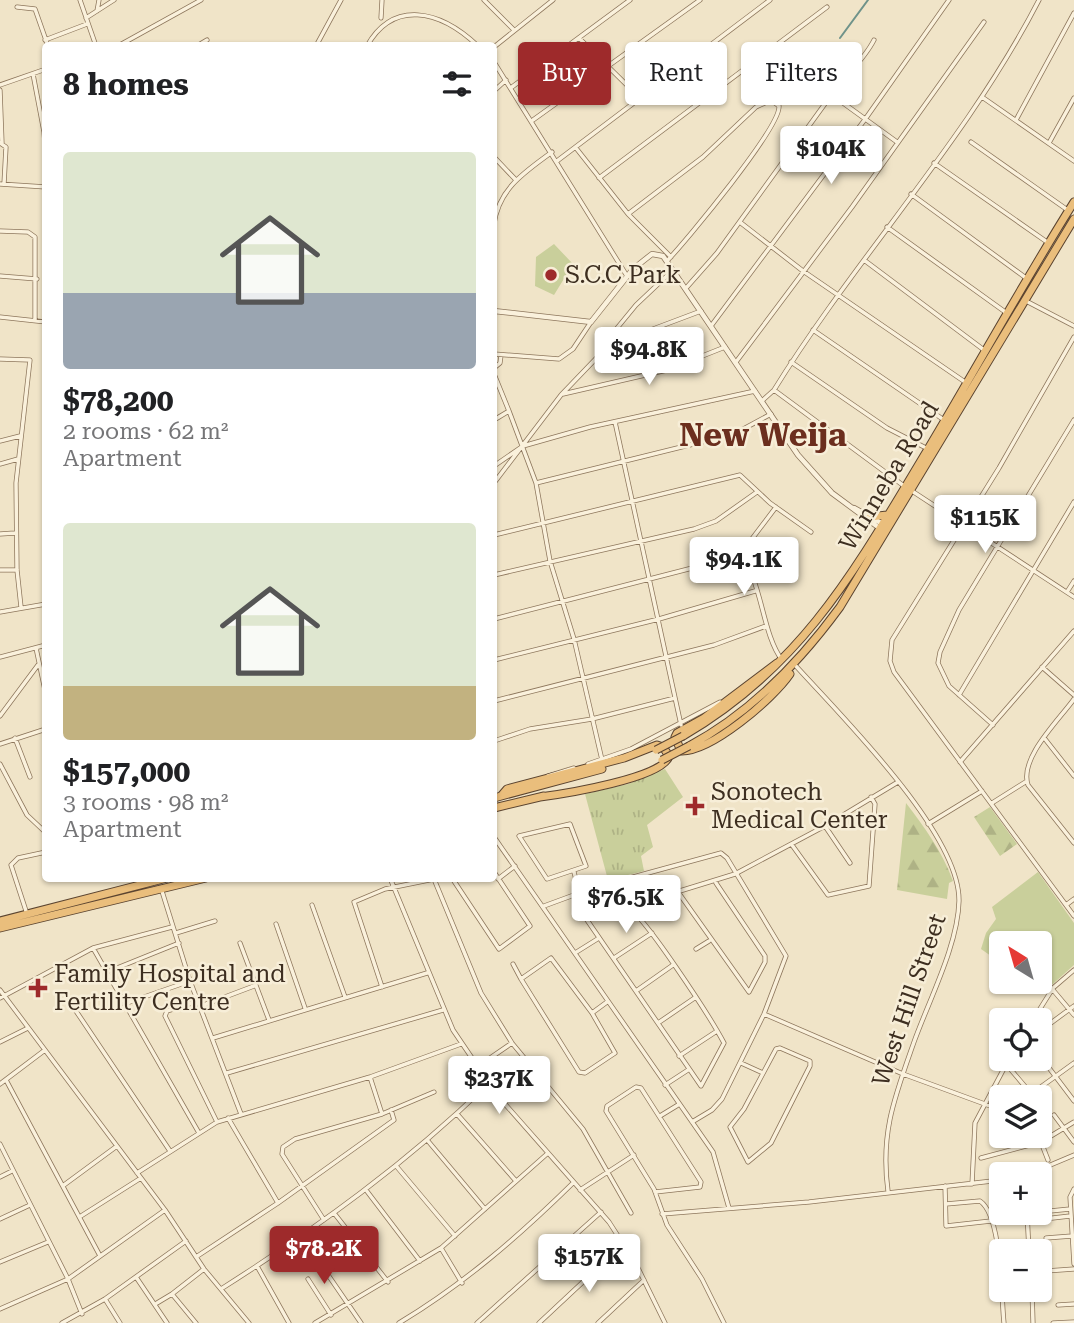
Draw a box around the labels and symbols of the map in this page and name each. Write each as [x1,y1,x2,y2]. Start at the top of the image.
pin: $104K [782,127,880,186]
place label: S.C.C Park [565,261,681,289]
marker: S.C.C Park [543,267,559,283]
pin: $94.8K [592,328,706,387]
street label: Winneba Road [833,396,945,556]
district label: New Weija [679,416,847,454]
pin: $115K [936,496,1034,555]
pin: $94.1K [687,538,801,597]
place label: Sonotech Medical Center [711,778,888,834]
marker: Sonotech Medical Center [685,796,705,816]
pin: $76.5K [569,876,683,935]
street label: West Hill Street [866,910,952,1090]
north arrow [989,931,1052,994]
place label: Family Hospital and Fertility Centre [54,960,286,1016]
marker: Family Hospital and Fertility Centre [28,978,48,998]
pin: $237K [450,1056,548,1116]
pin: $78.2K [267,1226,381,1286]
pin: $157K [540,1234,638,1294]

